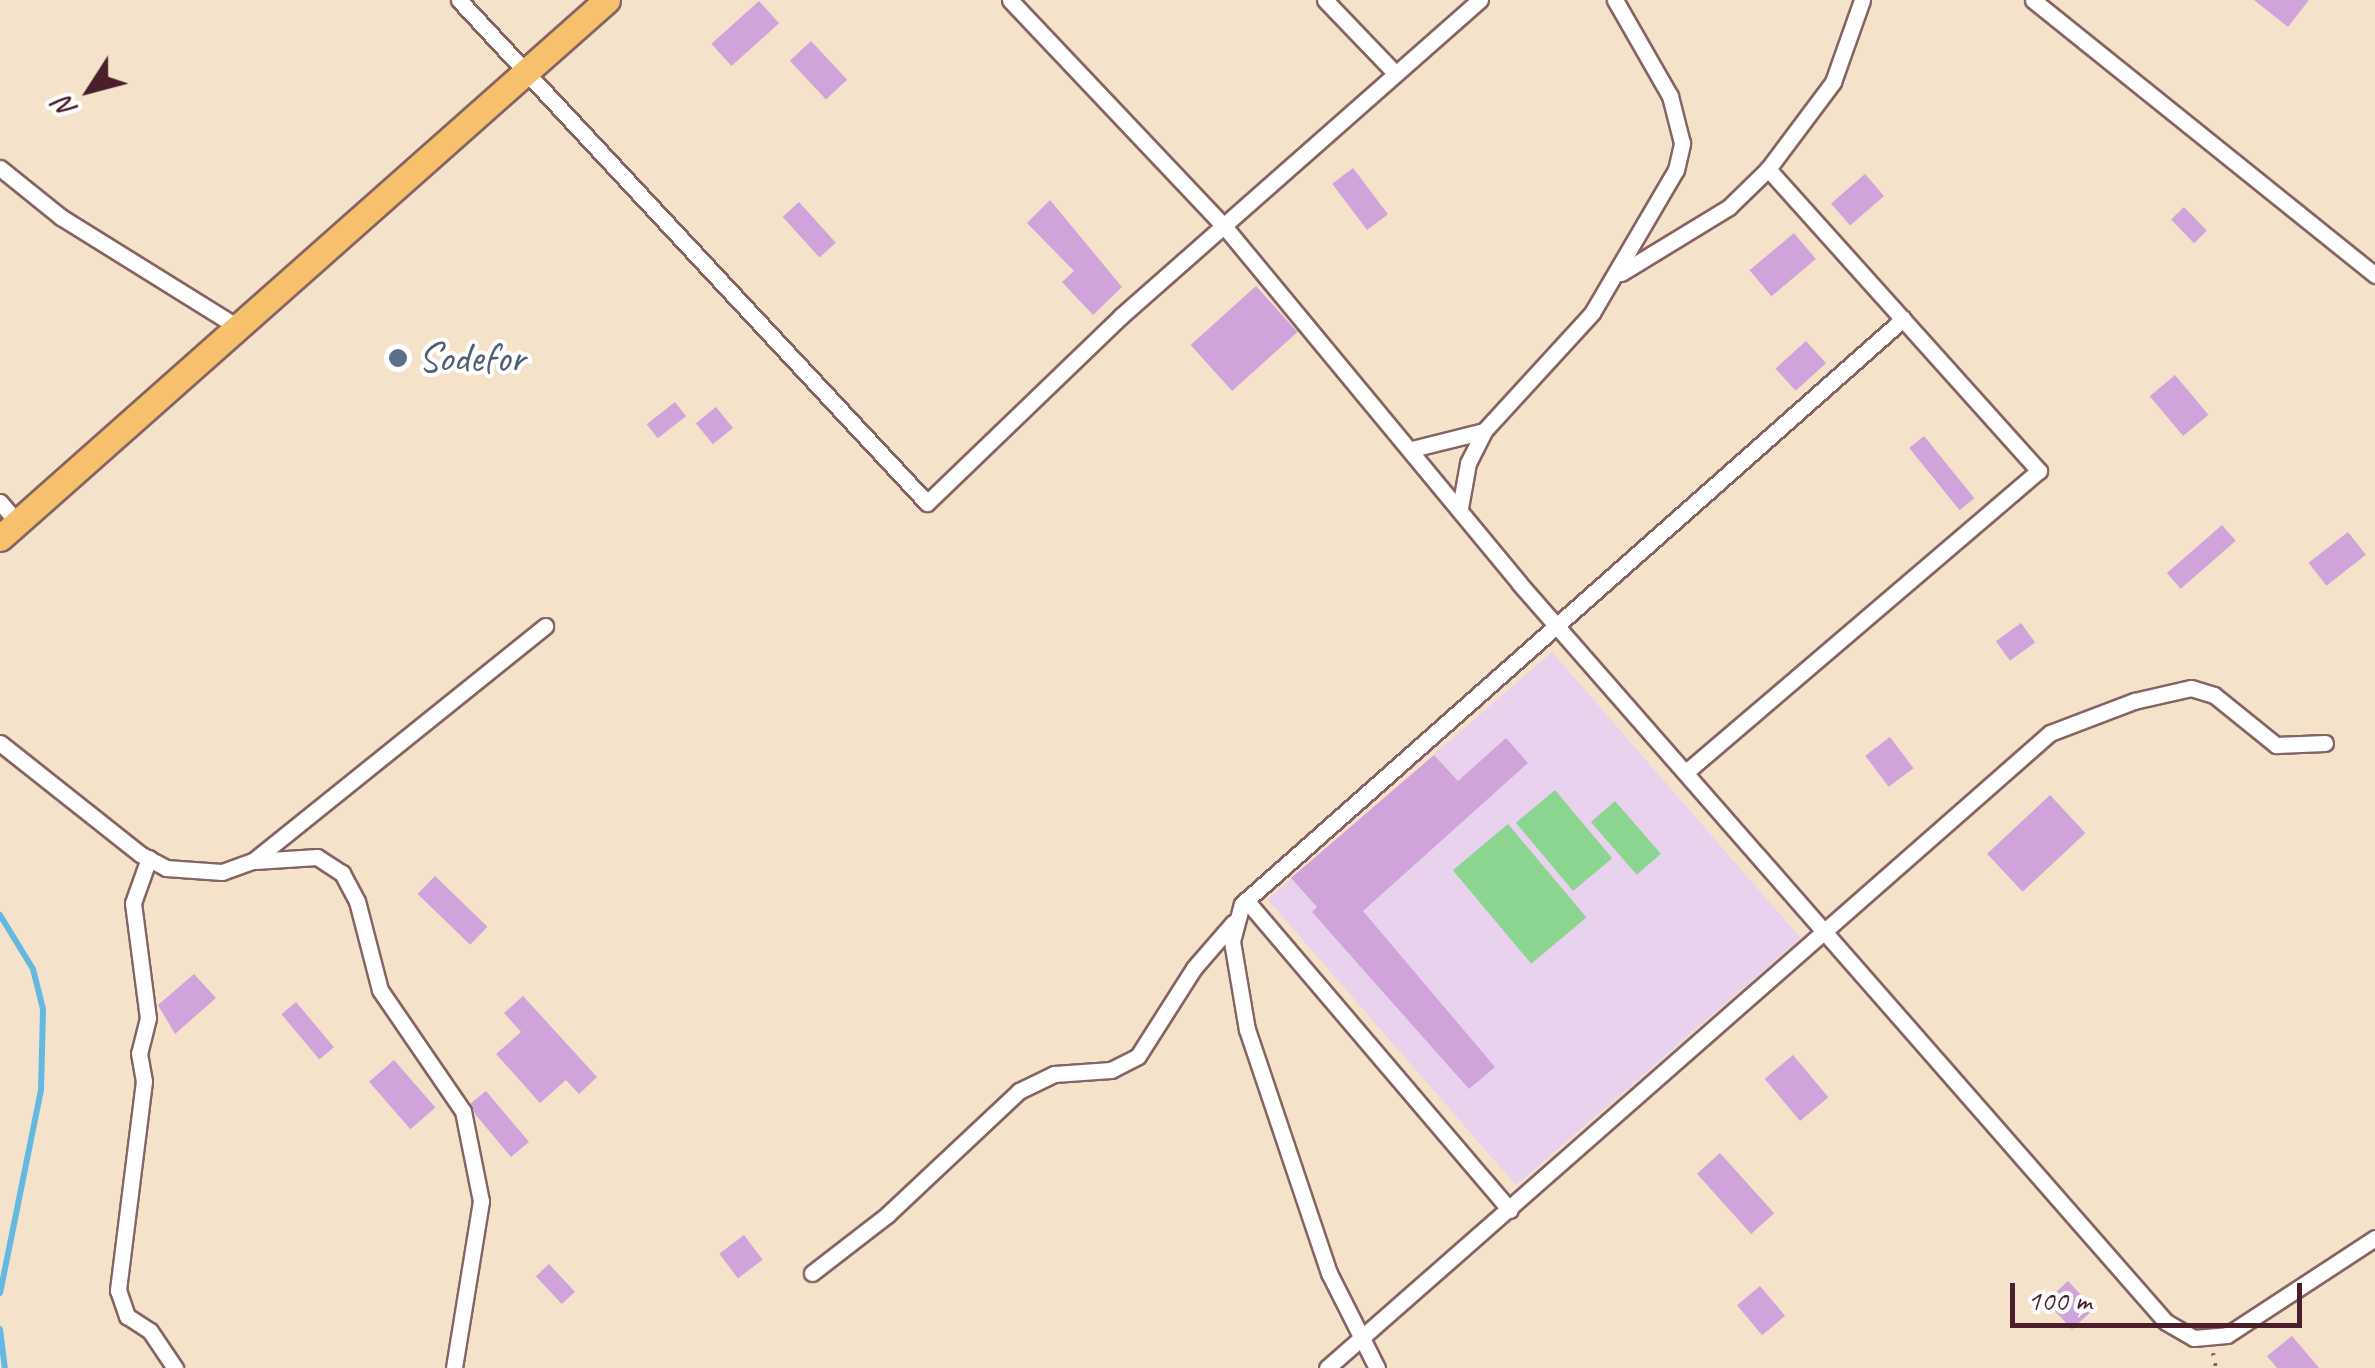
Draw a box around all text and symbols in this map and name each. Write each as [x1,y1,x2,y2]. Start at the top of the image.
north arrow [40,40,140,140]
text: N [46,91,85,125]
place label: Sodefor [418,333,525,383]
marker: Sodefor [387,347,409,369]
scale bar [2015,1263,2308,1325]
text: 100 m [2027,1281,2092,1319]

